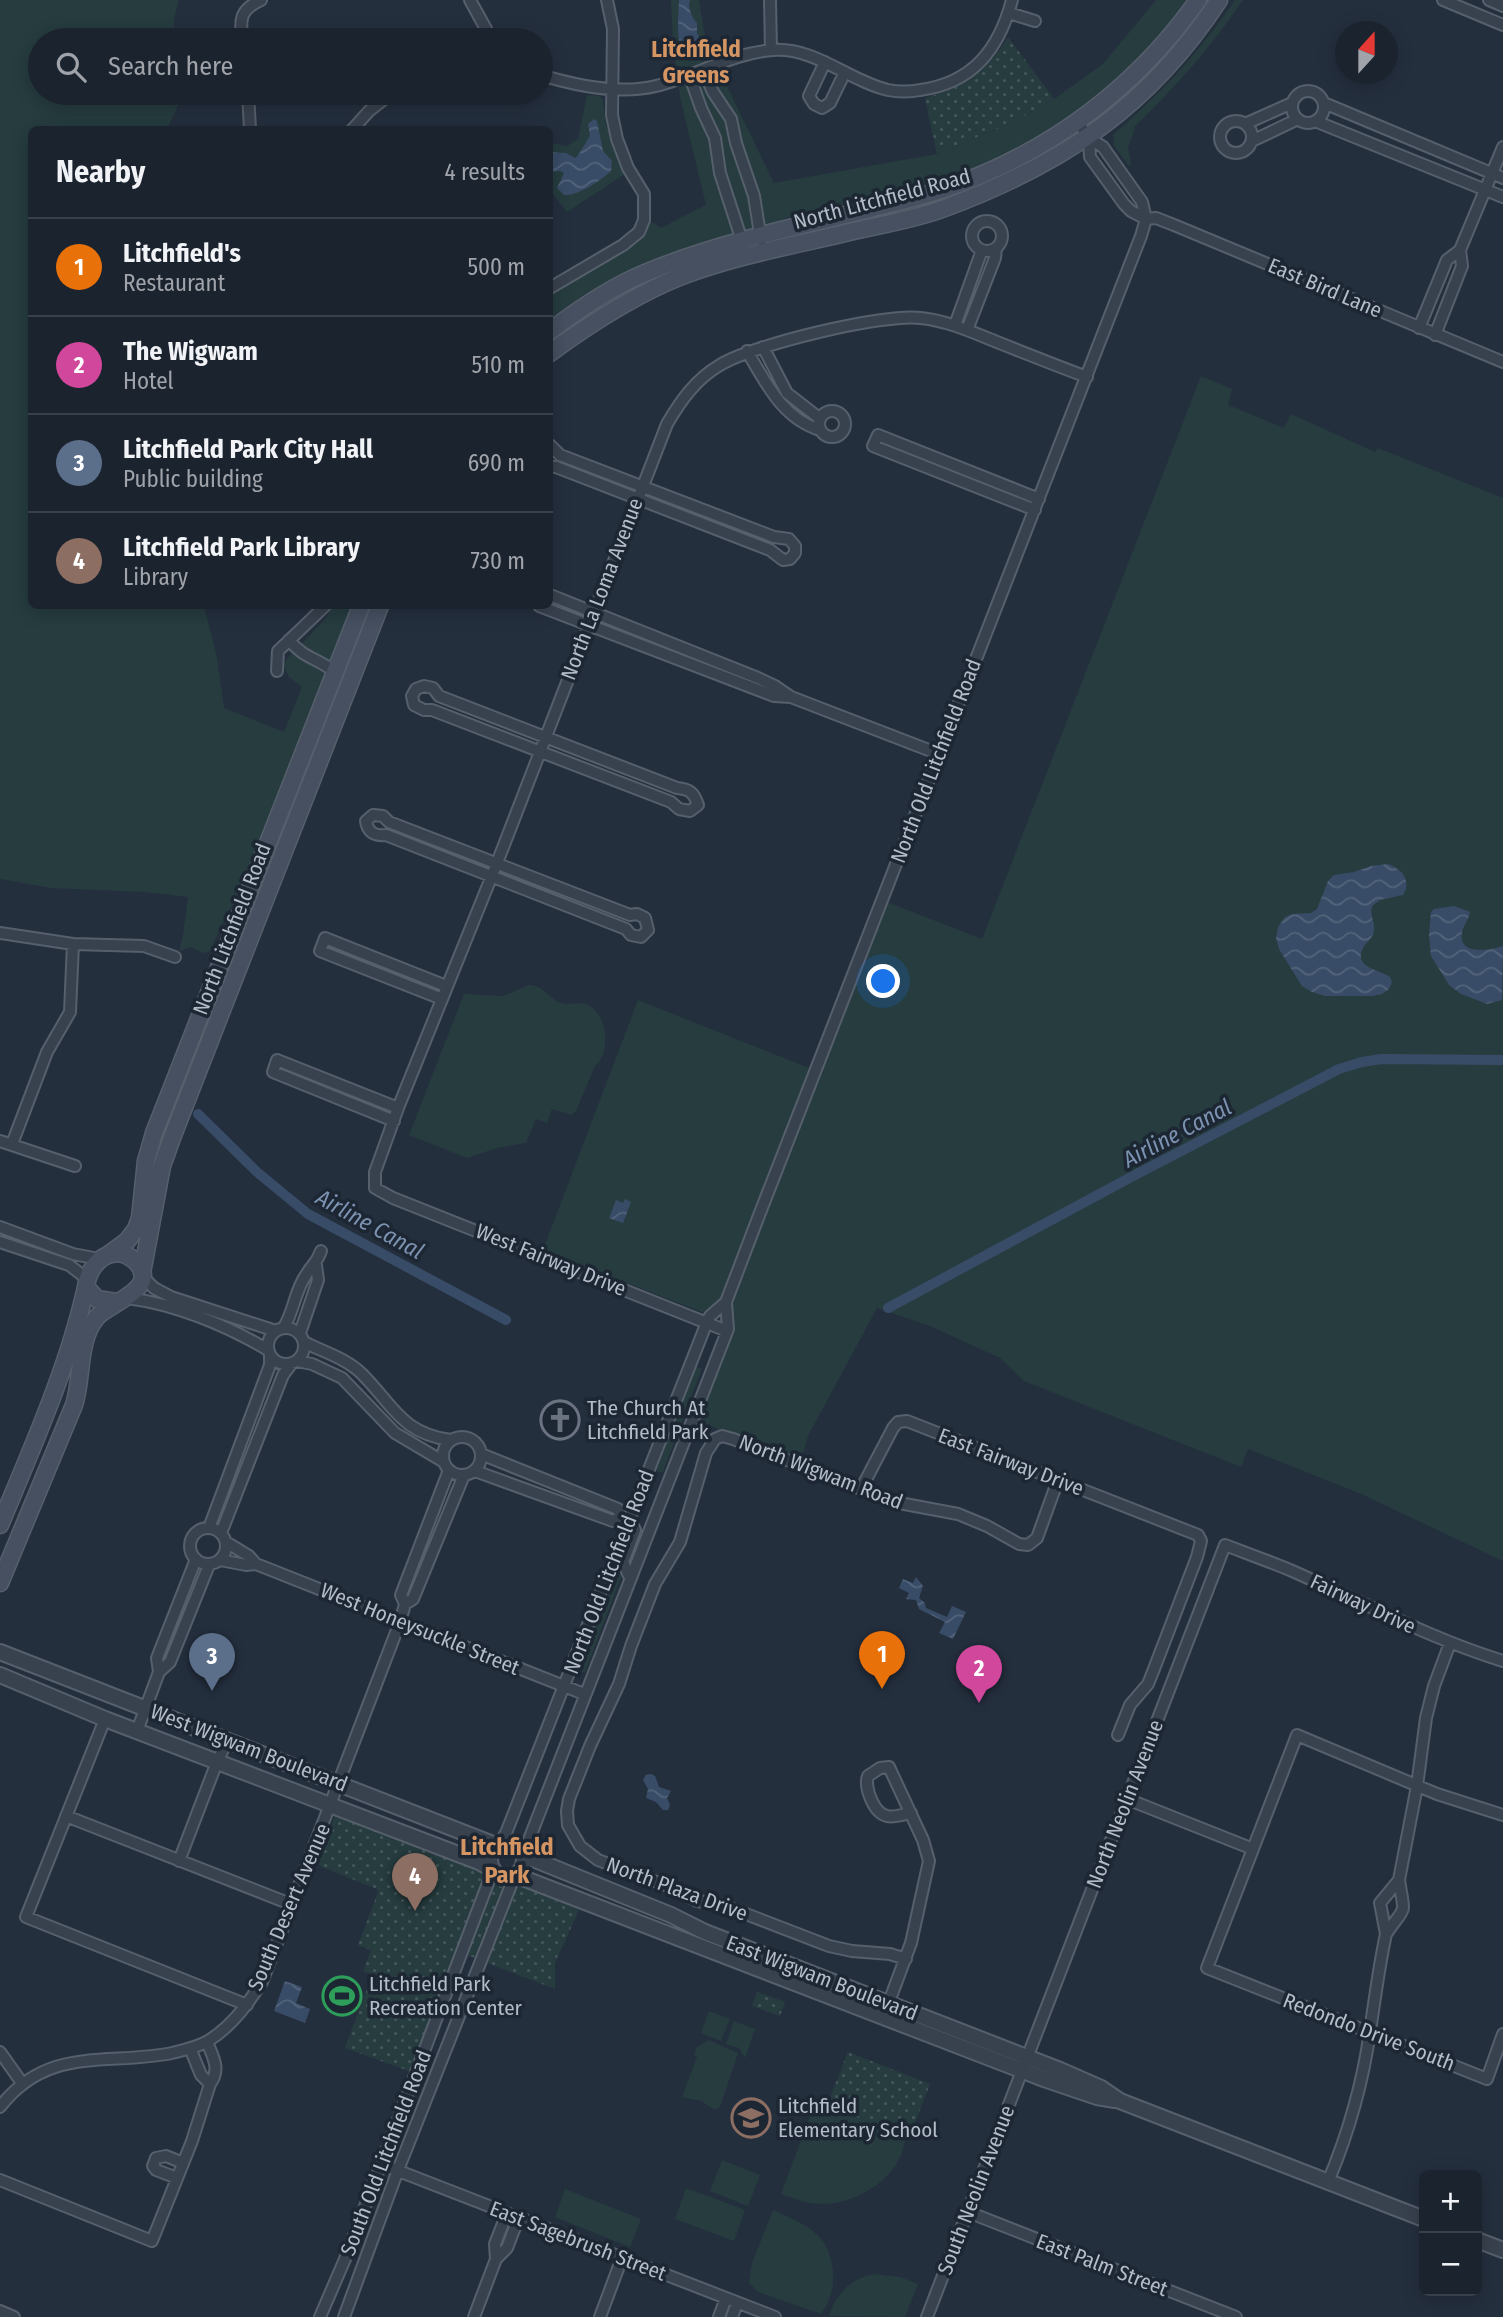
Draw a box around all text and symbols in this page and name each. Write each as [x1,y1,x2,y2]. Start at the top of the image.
north arrow [1335,21,1398,84]
search box [28,28,553,105]
district label: Litchfield Greens [651,35,741,89]
icon: search [52,48,90,86]
text: Search here [108,51,233,82]
text: Nearby [56,154,145,190]
text: 4 results [444,158,525,186]
street label: North Litchfield Road [791,163,973,235]
text: Litchfield's [123,238,241,269]
street label: East Bird Lane [1264,252,1386,324]
text: 1 [74,253,84,281]
text: 500 m [467,253,525,281]
text: Restaurant [123,269,225,297]
text: The Wigwam [123,336,258,367]
text: 2 [74,351,84,379]
text: 510 m [472,351,525,379]
text: Hotel [123,367,174,395]
text: Litchfield Park City Hall [123,434,373,465]
text: 3 [74,449,84,477]
text: 690 m [468,449,525,477]
text: Public building [123,465,263,493]
street label: North La Loma Avenue [555,494,649,684]
text: Litchfield Park Library [123,532,360,563]
text: 4 [73,547,85,575]
text: 730 m [470,547,525,575]
text: Library [123,563,188,591]
street label: North Old Litchfield Road [885,655,987,867]
street label: North Litchfield Road [187,840,277,1018]
your location [866,964,900,998]
water label: Airline Canal [1117,1093,1236,1174]
water label: Airline Canal [310,1182,429,1265]
street label: West Fairway Drive [472,1218,630,1302]
place label: The Church At Litchfield Park [587,1395,709,1445]
church icon: The Church At Litchfield Park [539,1399,581,1441]
street label: East Fairway Drive [935,1422,1087,1502]
street label: North Wigwam Road [735,1429,907,1515]
street label: North Old Litchfield Road [558,1466,660,1678]
street label: Fairway Drive [1306,1568,1420,1640]
street label: West Honeysuckle Street [317,1577,523,1681]
pin: 1 [859,1631,905,1689]
pin: 3 [189,1633,235,1691]
pin: 2 [956,1645,1002,1703]
street label: West Wigwam Boulevard [147,1698,351,1798]
street label: North Neolin Avenue [1081,1716,1169,1892]
street label: South Desert Avenue [242,1819,336,1995]
district label: Litchfield Park [460,1833,554,1889]
street label: North Plaza Drive [603,1851,751,1927]
pin: 4 [392,1853,438,1911]
street label: East Wigwam Boulevard [723,1930,921,2026]
place label: Litchfield Park Recreation Center [369,1971,523,2021]
sports icon: Litchfield Park Recreation Center [321,1975,363,2017]
street label: Redondo Drive South [1279,1987,1459,2077]
street label: South Old Litchfield Road [335,2047,437,2259]
place label: Litchfield Elementary School [778,2093,938,2143]
school or university icon: Litchfield Elementary School [730,2097,772,2139]
street label: South Neolin Avenue [932,2102,1020,2278]
map controls [1419,2170,1482,2296]
button: + [1419,2170,1482,2233]
street label: East Sagebrush Street [486,2195,670,2287]
street label: East Palm Street [1033,2228,1172,2302]
button: − [1419,2233,1482,2296]

